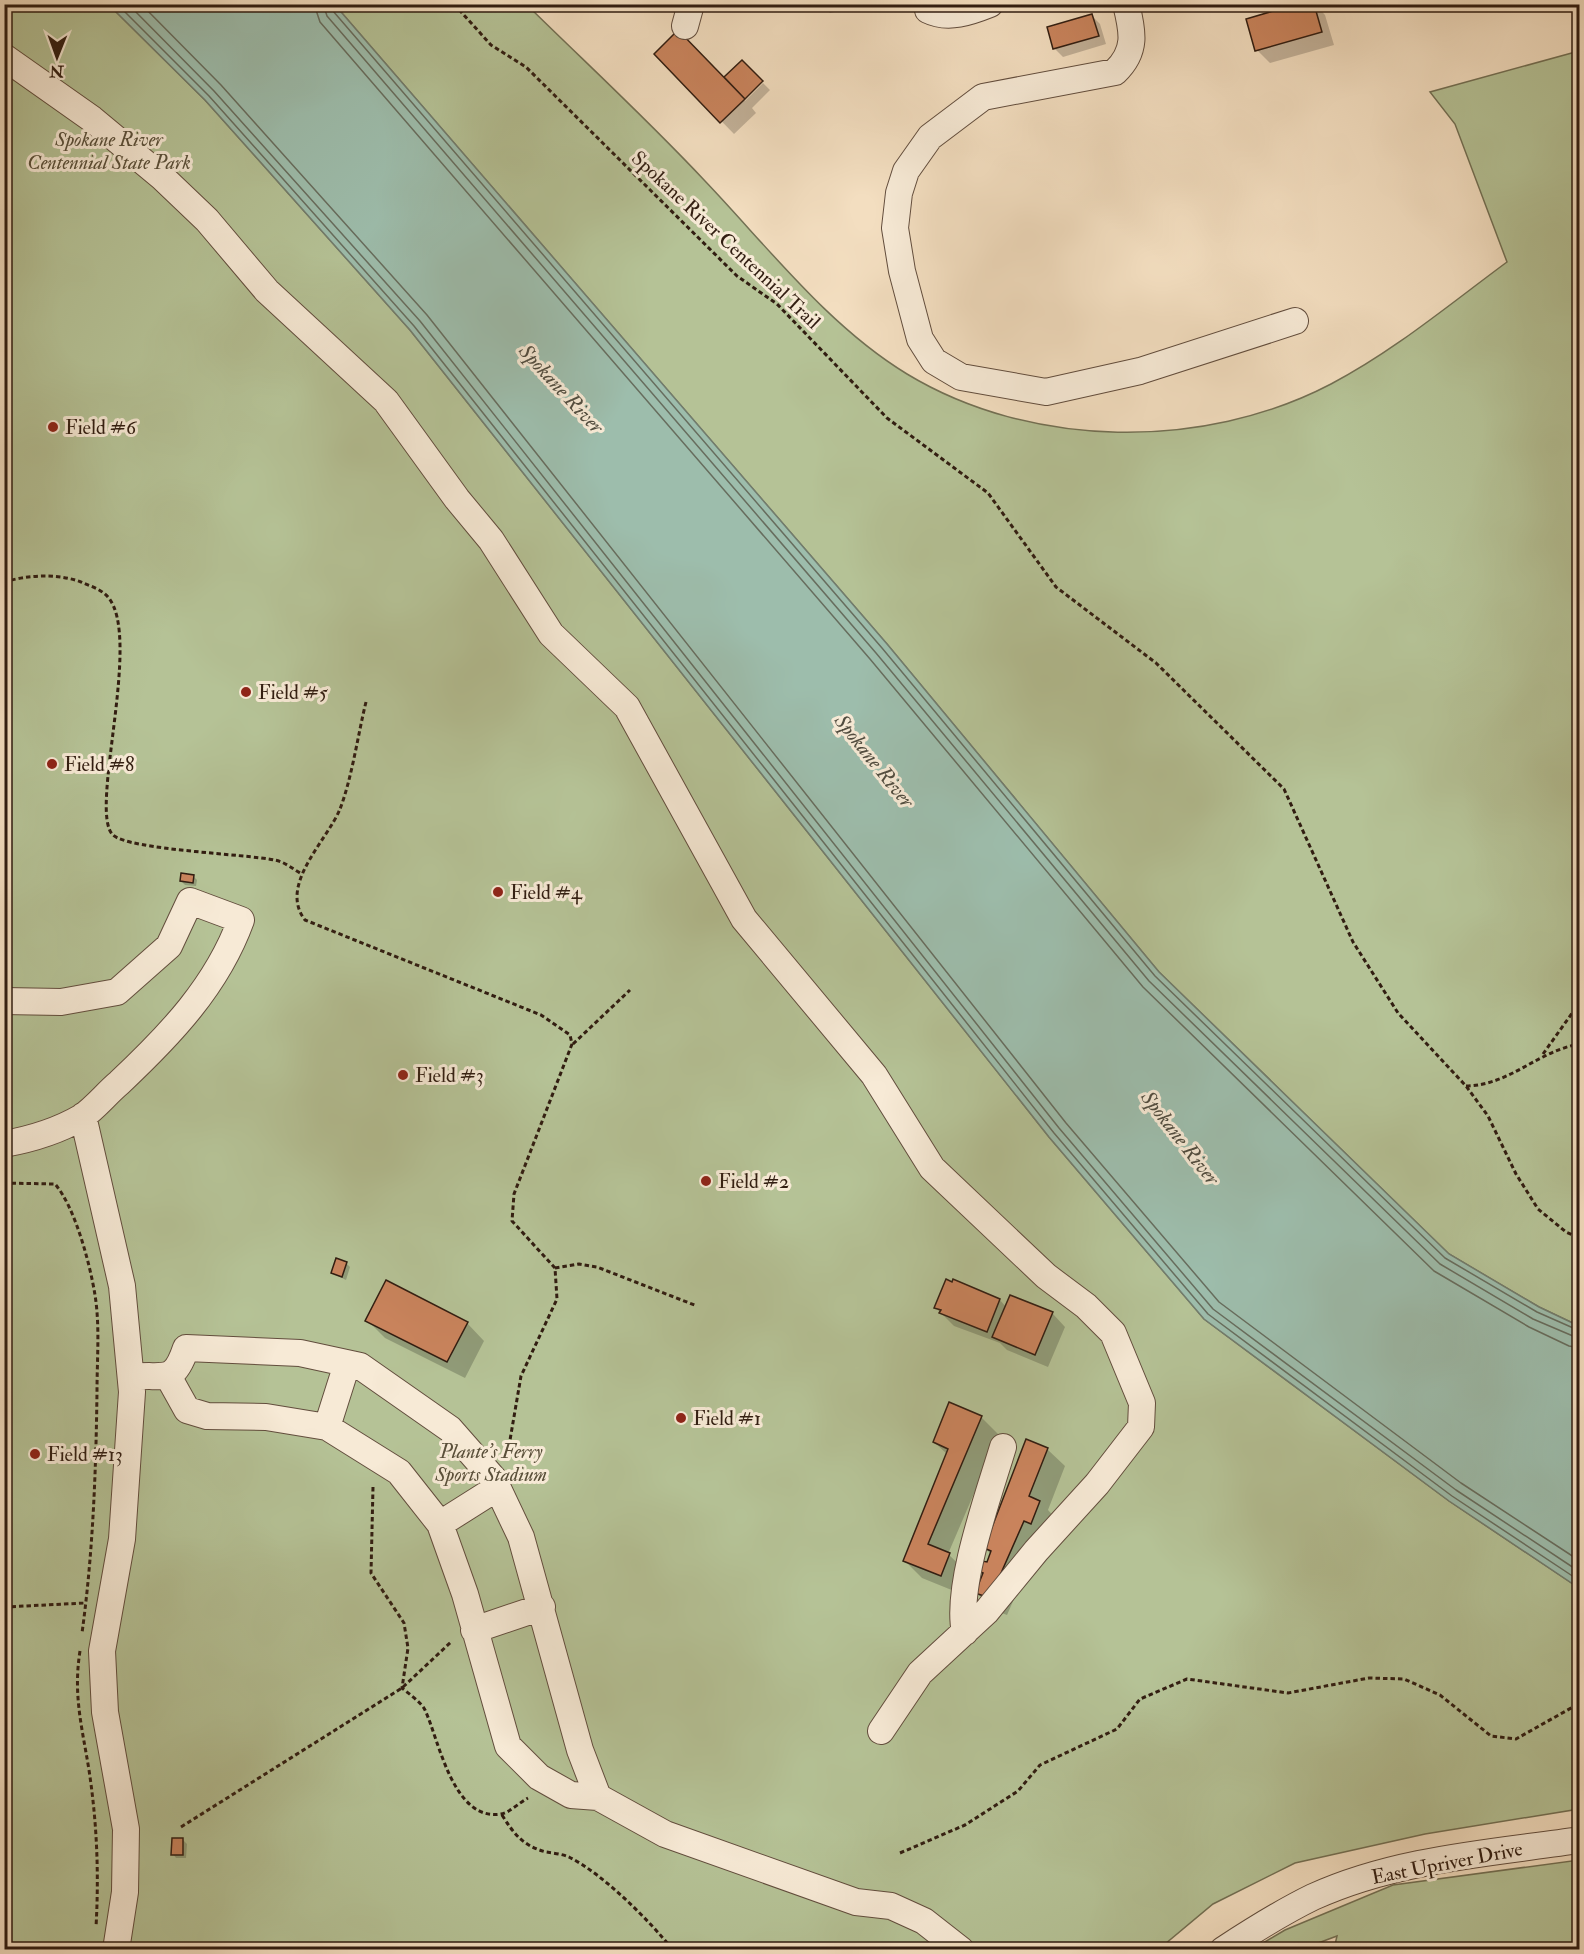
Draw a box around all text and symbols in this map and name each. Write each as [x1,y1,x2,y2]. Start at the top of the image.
north arrow [27,27,87,87]
text: N [49,61,65,81]
park label: Spokane River Centennial State Park [27,127,191,175]
street label: Spokane River Centennial Trail [625,146,826,335]
water label: Spokane River [512,338,610,440]
place label: Field #6 [65,415,137,440]
marker: Field #6 [46,420,60,434]
place label: Field #5 [258,680,328,705]
marker: Field #5 [239,685,253,699]
water label: Spokane River [827,708,921,814]
place label: Field #8 [64,752,134,777]
marker: Field #8 [45,757,59,771]
place label: Field #4 [510,880,583,905]
marker: Field #4 [491,885,505,899]
place label: Field #3 [415,1063,484,1088]
marker: Field #3 [396,1068,410,1082]
water label: Spokane River [1134,1084,1226,1192]
place label: Field #2 [718,1169,789,1194]
marker: Field #2 [699,1174,713,1188]
place label: Field #1 [693,1406,761,1431]
marker: Field #1 [674,1411,688,1425]
park label: Plante's Ferry Sports Stadium [434,1439,547,1487]
place label: Field #13 [47,1442,123,1467]
marker: Field #13 [28,1447,42,1461]
street label: East Upriver Drive [1369,1836,1525,1891]

